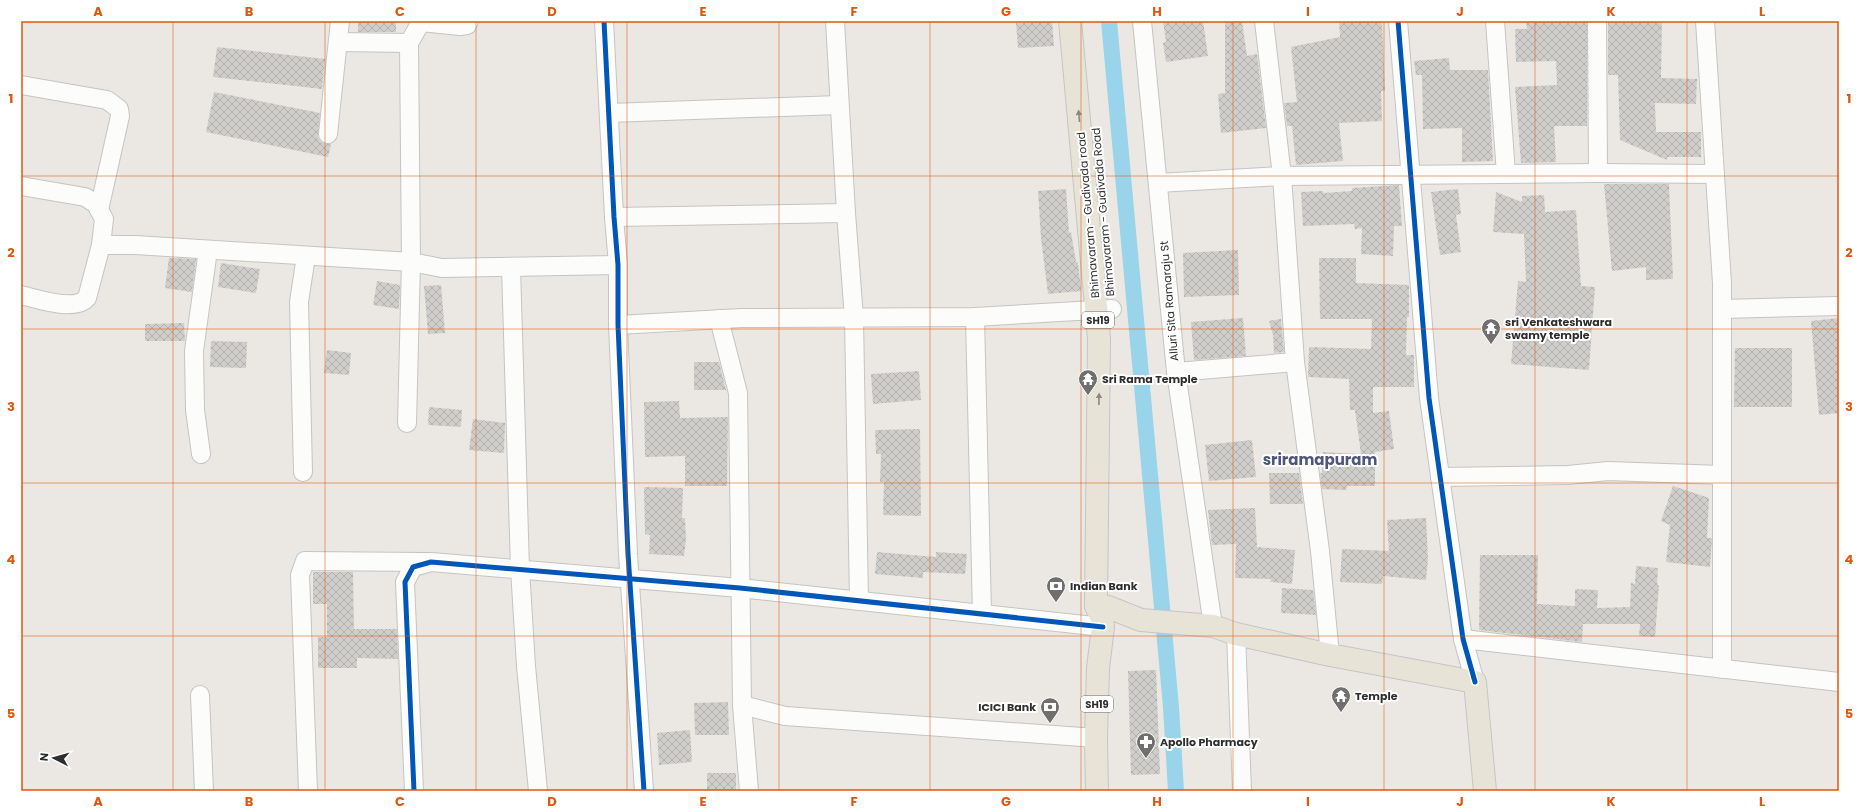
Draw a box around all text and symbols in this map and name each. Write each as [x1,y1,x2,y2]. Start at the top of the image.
text: A [93,2,103,21]
text: B [245,2,254,21]
text: C [395,2,405,21]
text: D [547,2,557,21]
text: E [699,2,707,21]
text: F [850,2,858,21]
text: G [1001,2,1011,21]
text: H [1152,2,1162,21]
text: I [1306,2,1310,21]
text: J [1456,2,1464,21]
text: K [1606,2,1616,21]
text: L [1759,2,1765,21]
text: 1 [9,89,13,108]
text: 1 [1847,89,1851,108]
one-way arrow [1076,110,1082,122]
street label: Bhimavaram - Gudivada Road [1088,127,1118,297]
street label: Bhimavaram - Gudivada road [1073,131,1103,299]
street label: Alluri Sita Ramaraju St [1156,240,1182,362]
text: 2 [7,243,15,262]
text: 2 [1845,243,1853,262]
road number: SH19 [1082,312,1114,328]
place label: sri Venkateshwara swamy temple [1505,314,1612,343]
temple icon: sri Venkateshwara swamy temple [1480,317,1502,345]
temple icon: Sri Rama Temple [1077,368,1099,396]
place label: Sri Rama Temple [1102,371,1198,387]
one-way arrow [1096,392,1102,405]
text: 3 [7,397,15,416]
text: 3 [1845,397,1853,416]
district label: sriramapuram [1263,449,1377,470]
text: 4 [7,550,16,569]
text: 4 [1845,550,1854,569]
bank icon: Indian Bank [1045,575,1067,603]
place label: Indian Bank [1070,578,1138,594]
temple icon: Temple [1330,685,1352,713]
place label: Temple [1355,688,1398,704]
bank icon: ICICI Bank [1039,696,1061,724]
road number: SH19 [1081,696,1113,712]
place label: ICICI Bank [978,699,1036,715]
text: 5 [7,704,15,723]
text: 5 [1845,704,1853,723]
pharmacy icon: Apollo Pharmacy [1135,731,1157,759]
place label: Apollo Pharmacy [1160,734,1258,750]
north arrow [34,738,74,778]
text: N [36,752,52,762]
text: A [93,792,103,811]
text: B [245,792,254,811]
text: C [395,792,405,811]
text: D [547,792,557,811]
text: E [699,792,707,811]
text: F [850,792,858,811]
text: G [1001,792,1011,811]
text: H [1152,792,1162,811]
text: I [1306,792,1310,811]
text: J [1456,792,1464,811]
text: K [1606,792,1616,811]
text: L [1759,792,1765,811]

